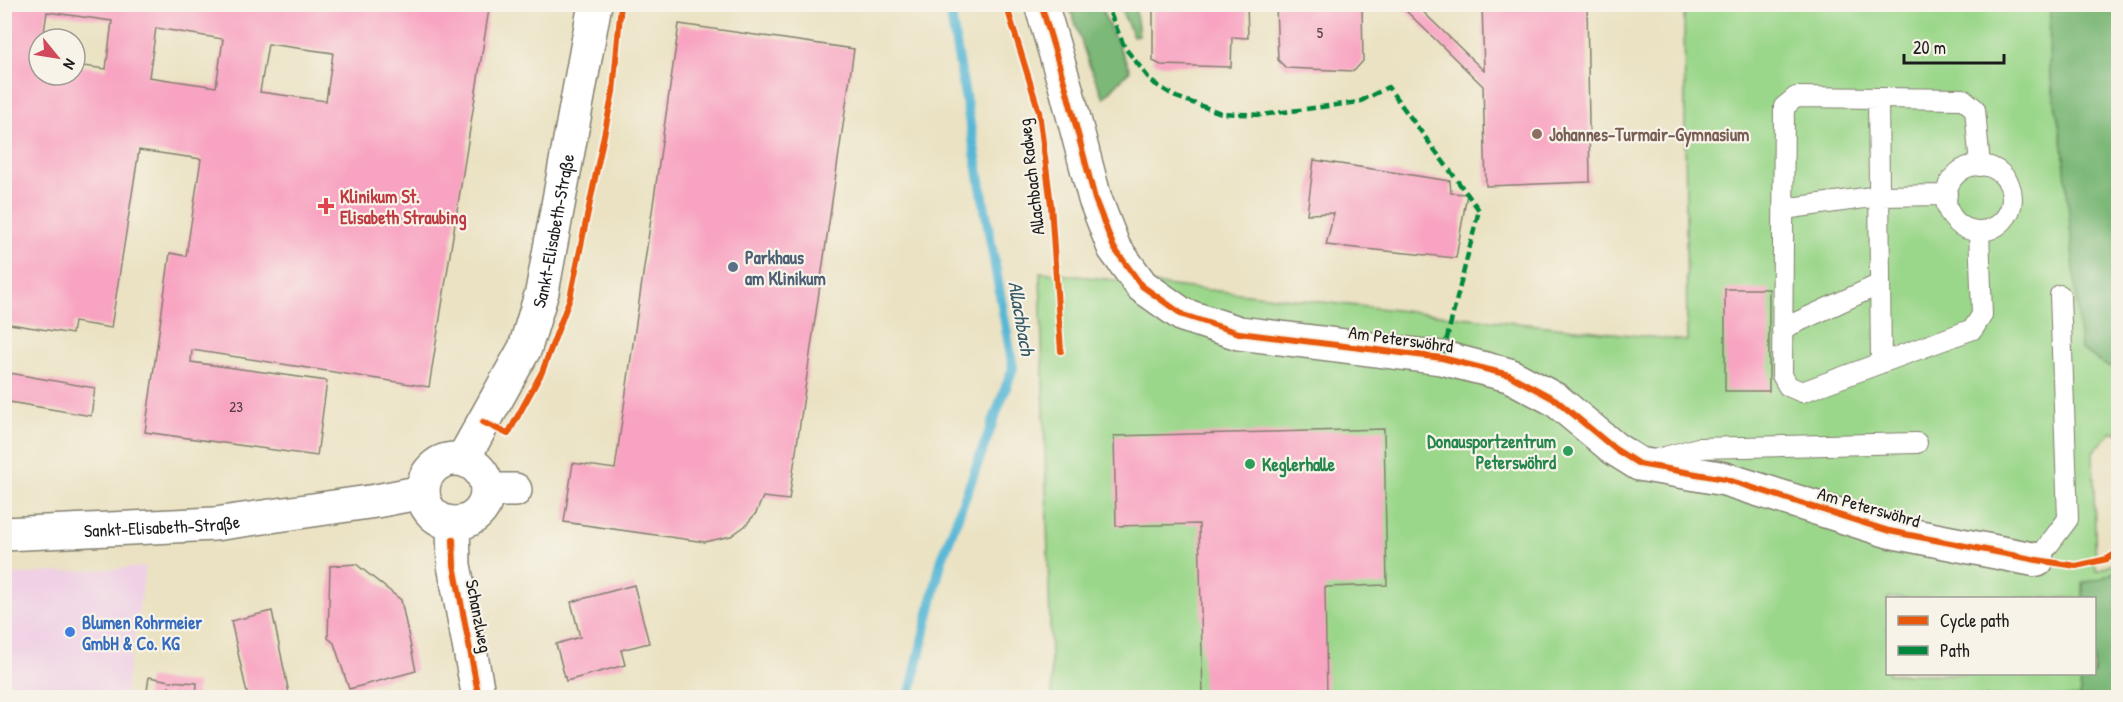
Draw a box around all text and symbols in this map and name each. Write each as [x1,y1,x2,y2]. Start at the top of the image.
house number: 5 [1317,22,1324,43]
north arrow [27,27,87,87]
scale bar [1904,27,2004,65]
text: 20 m [1913,35,1946,60]
text: N [58,55,82,74]
street label: Allachbach Radweg [1011,117,1051,237]
place label: Johannes-Turmair-Gymnasium [1549,122,1749,148]
marker: Johannes-Turmair-Gymnasium [1530,127,1544,141]
street label: Sankt-Elisabeth-Straße [525,152,580,311]
place label: Klinikum St. Elisabeth Straubing [340,184,466,231]
marker: Klinikum St. Elisabeth Straubing [317,197,335,215]
place label: Parkhaus am Klinikum [745,245,826,291]
marker: Parkhaus am Klinikum [726,260,740,274]
water label: Allachbach [1002,279,1042,359]
street label: Am Peterswöhrd [1347,319,1455,359]
house number: 23 [229,396,243,417]
place label: Donausportzentrum Peterswöhrd [1427,429,1556,475]
marker: Donausportzentrum Peterswöhrd [1561,444,1575,458]
place label: Keglerhalle [1262,452,1336,478]
marker: Keglerhalle [1243,457,1257,471]
street label: Am Peterswöhrd [1815,480,1923,534]
street label: Sankt-Elisabeth-Straße [83,508,241,543]
street label: Schanzlweg [460,577,498,655]
legend [1886,597,2096,675]
text: Cycle path [1940,608,2010,633]
place label: Blumen Rohrmeier GmbH & Co. KG [82,610,202,656]
marker: Blumen Rohrmeier GmbH & Co. KG [63,625,77,639]
text: Path [1940,638,1970,663]

